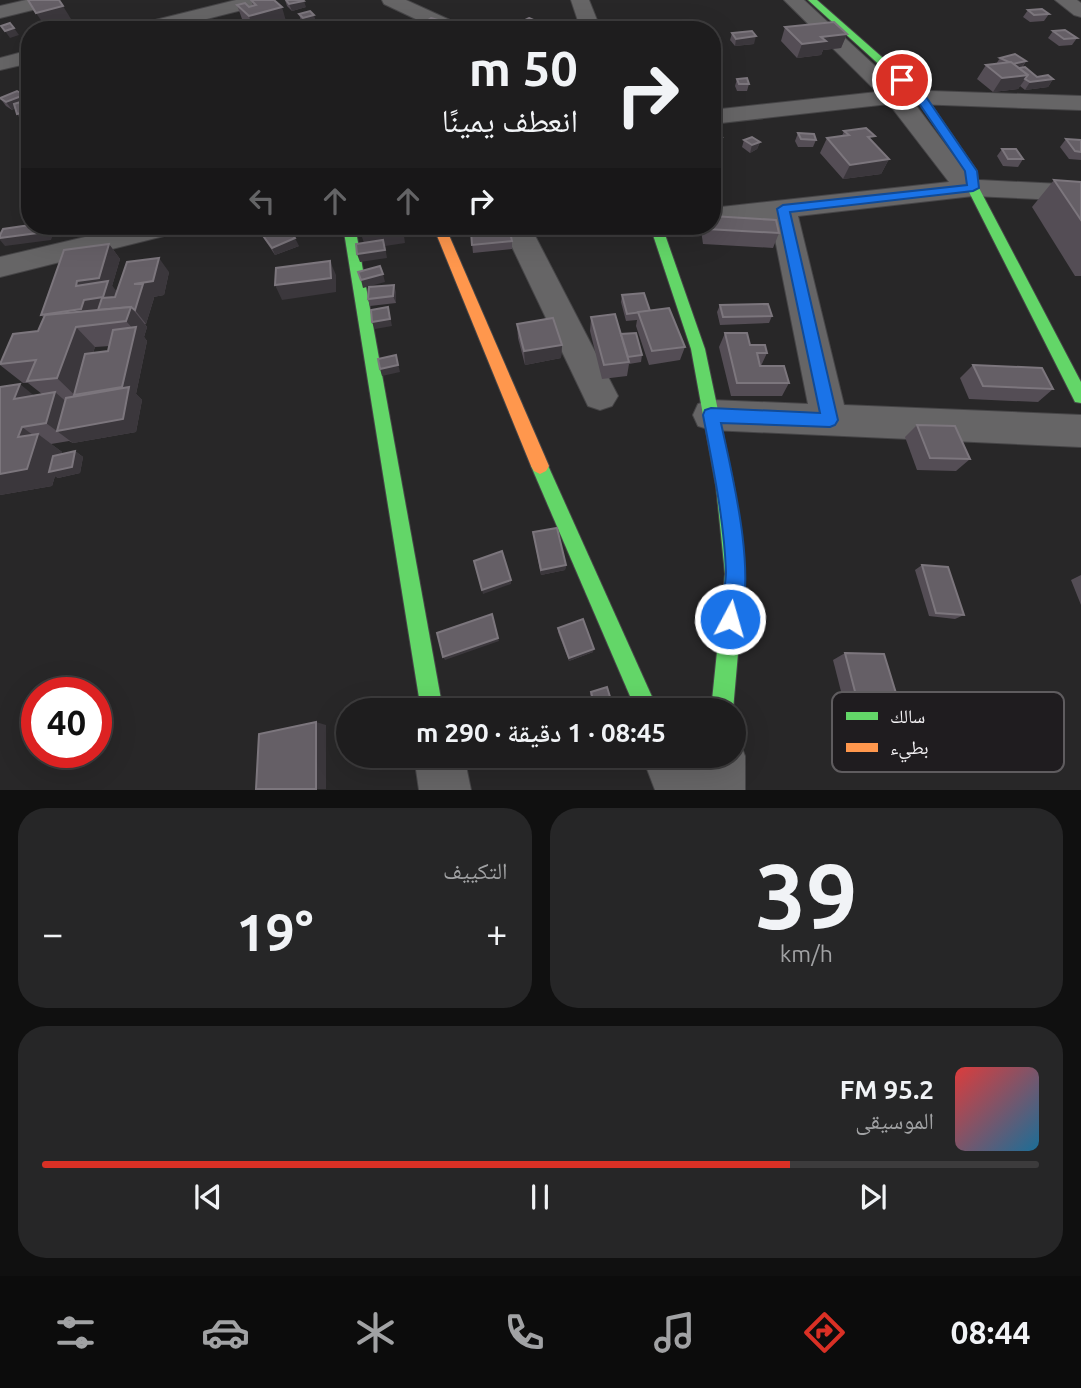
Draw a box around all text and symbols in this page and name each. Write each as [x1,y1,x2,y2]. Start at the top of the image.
text: 50 m [469,40,578,95]
icon: right [602,49,693,140]
pin [872,50,932,110]
icon: arrive [883,61,921,99]
text: انعطف يمينًا [442,102,578,138]
icon: left [243,182,281,220]
icon: ahead [316,182,354,220]
icon: ahead [389,182,427,220]
icon: right [462,182,500,220]
position arrow [693,582,767,656]
speed limit sign: 40 [21,677,112,768]
legend [832,692,1064,772]
text: سالك [890,705,925,727]
text: 08:45 · 1 دقيقة · 290 m [416,718,666,747]
text: بطيء [890,736,929,763]
text: 39 [755,844,858,946]
text: التكييف [443,858,508,883]
text: 19° [236,903,313,961]
text: − [42,912,63,954]
text: + [486,912,507,954]
text: km/h [780,941,833,966]
text: 95.2 FM [840,1075,934,1104]
text: الموسيقى [855,1108,934,1133]
icon: previous [189,1178,227,1216]
icon: pause [521,1178,559,1216]
icon: next [854,1178,892,1216]
icon: filters [51,1308,100,1357]
icon: car [201,1308,250,1357]
icon: climate [351,1308,400,1357]
icon: phone [500,1308,549,1357]
icon: music [650,1308,699,1357]
icon: directions [800,1308,849,1357]
text: 08:44 [950,1314,1031,1350]

